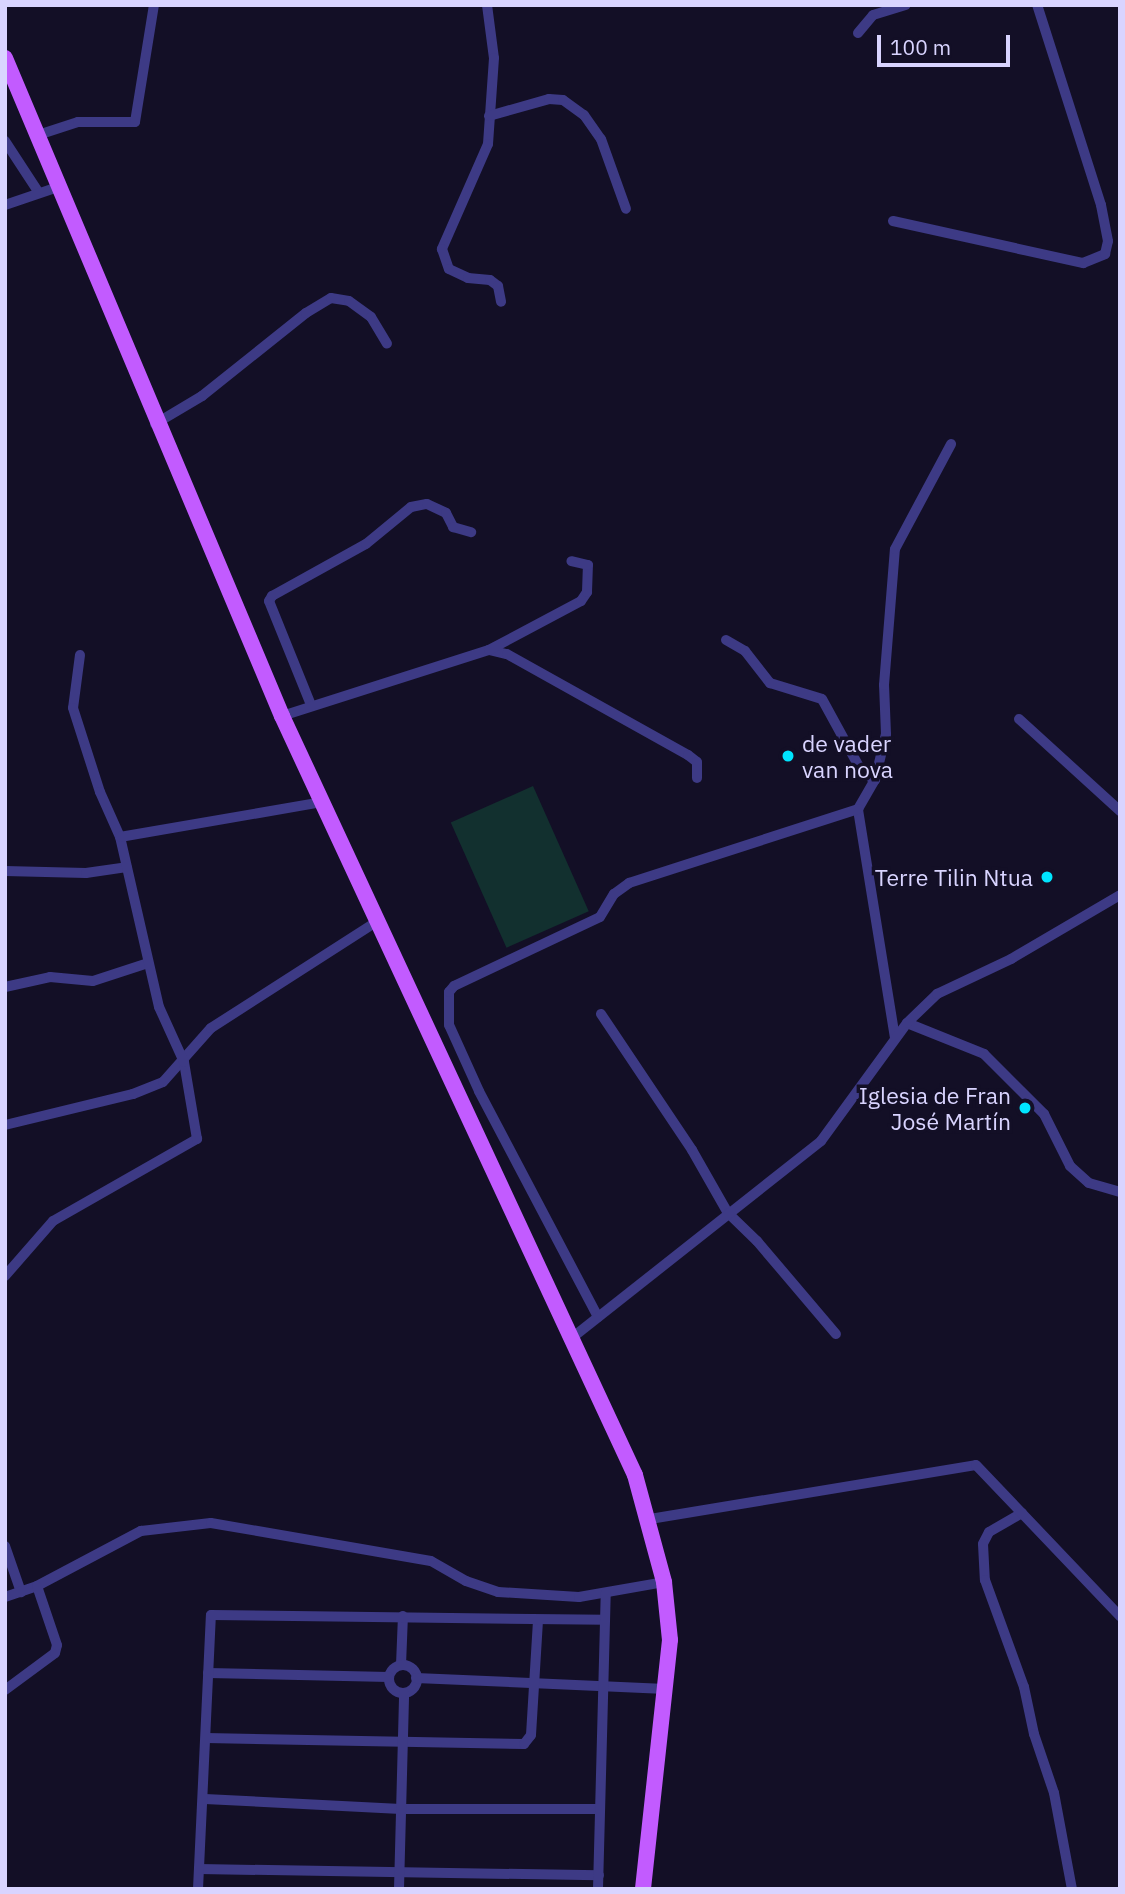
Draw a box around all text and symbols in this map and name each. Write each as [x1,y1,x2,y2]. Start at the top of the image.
scale bar [880,21,1013,65]
text: 100 m [890,33,951,61]
place label: de vader van nova [802,729,893,783]
marker: de vader van nova [780,748,796,764]
place label: Terre Tilin Ntua [875,863,1033,891]
marker: Terre Tilin Ntua [1039,869,1055,885]
place label: Iglesia de Fran José Martín [859,1081,1011,1135]
marker: Iglesia de Fran José Martín [1017,1100,1033,1116]

